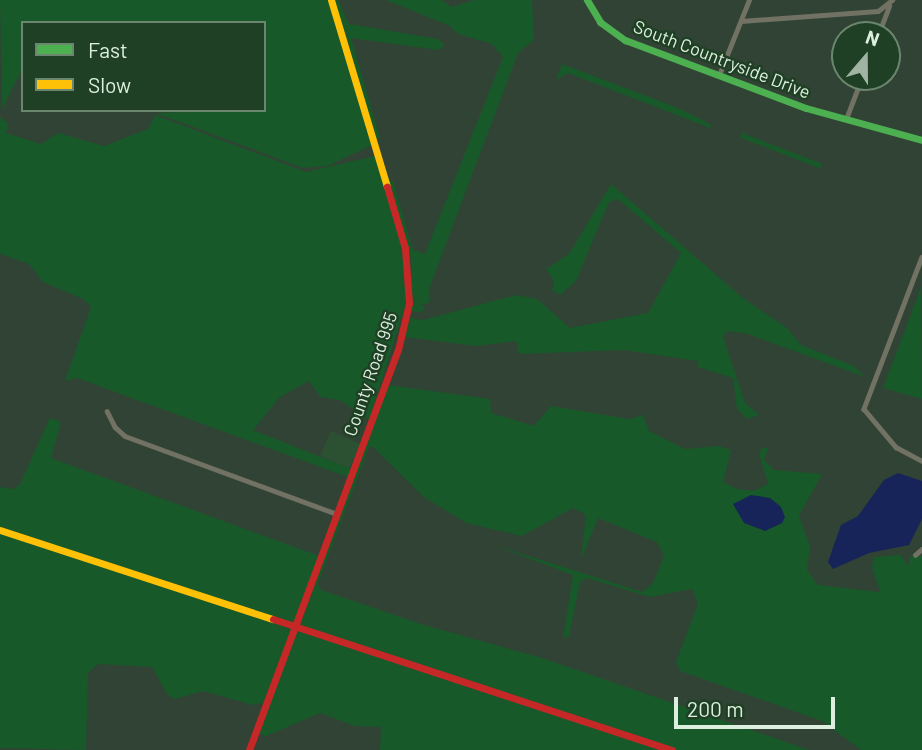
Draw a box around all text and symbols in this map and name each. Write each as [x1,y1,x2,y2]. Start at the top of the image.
street label: South Countryside Drive [631,15,813,103]
legend [21,21,266,112]
north arrow [831,21,901,91]
text: N [863,25,883,51]
text: Fast [88,37,128,62]
text: Slow [88,72,131,97]
street label: County Road 995 [339,309,401,439]
scale bar [677,684,838,728]
text: 200 m [687,696,744,721]

